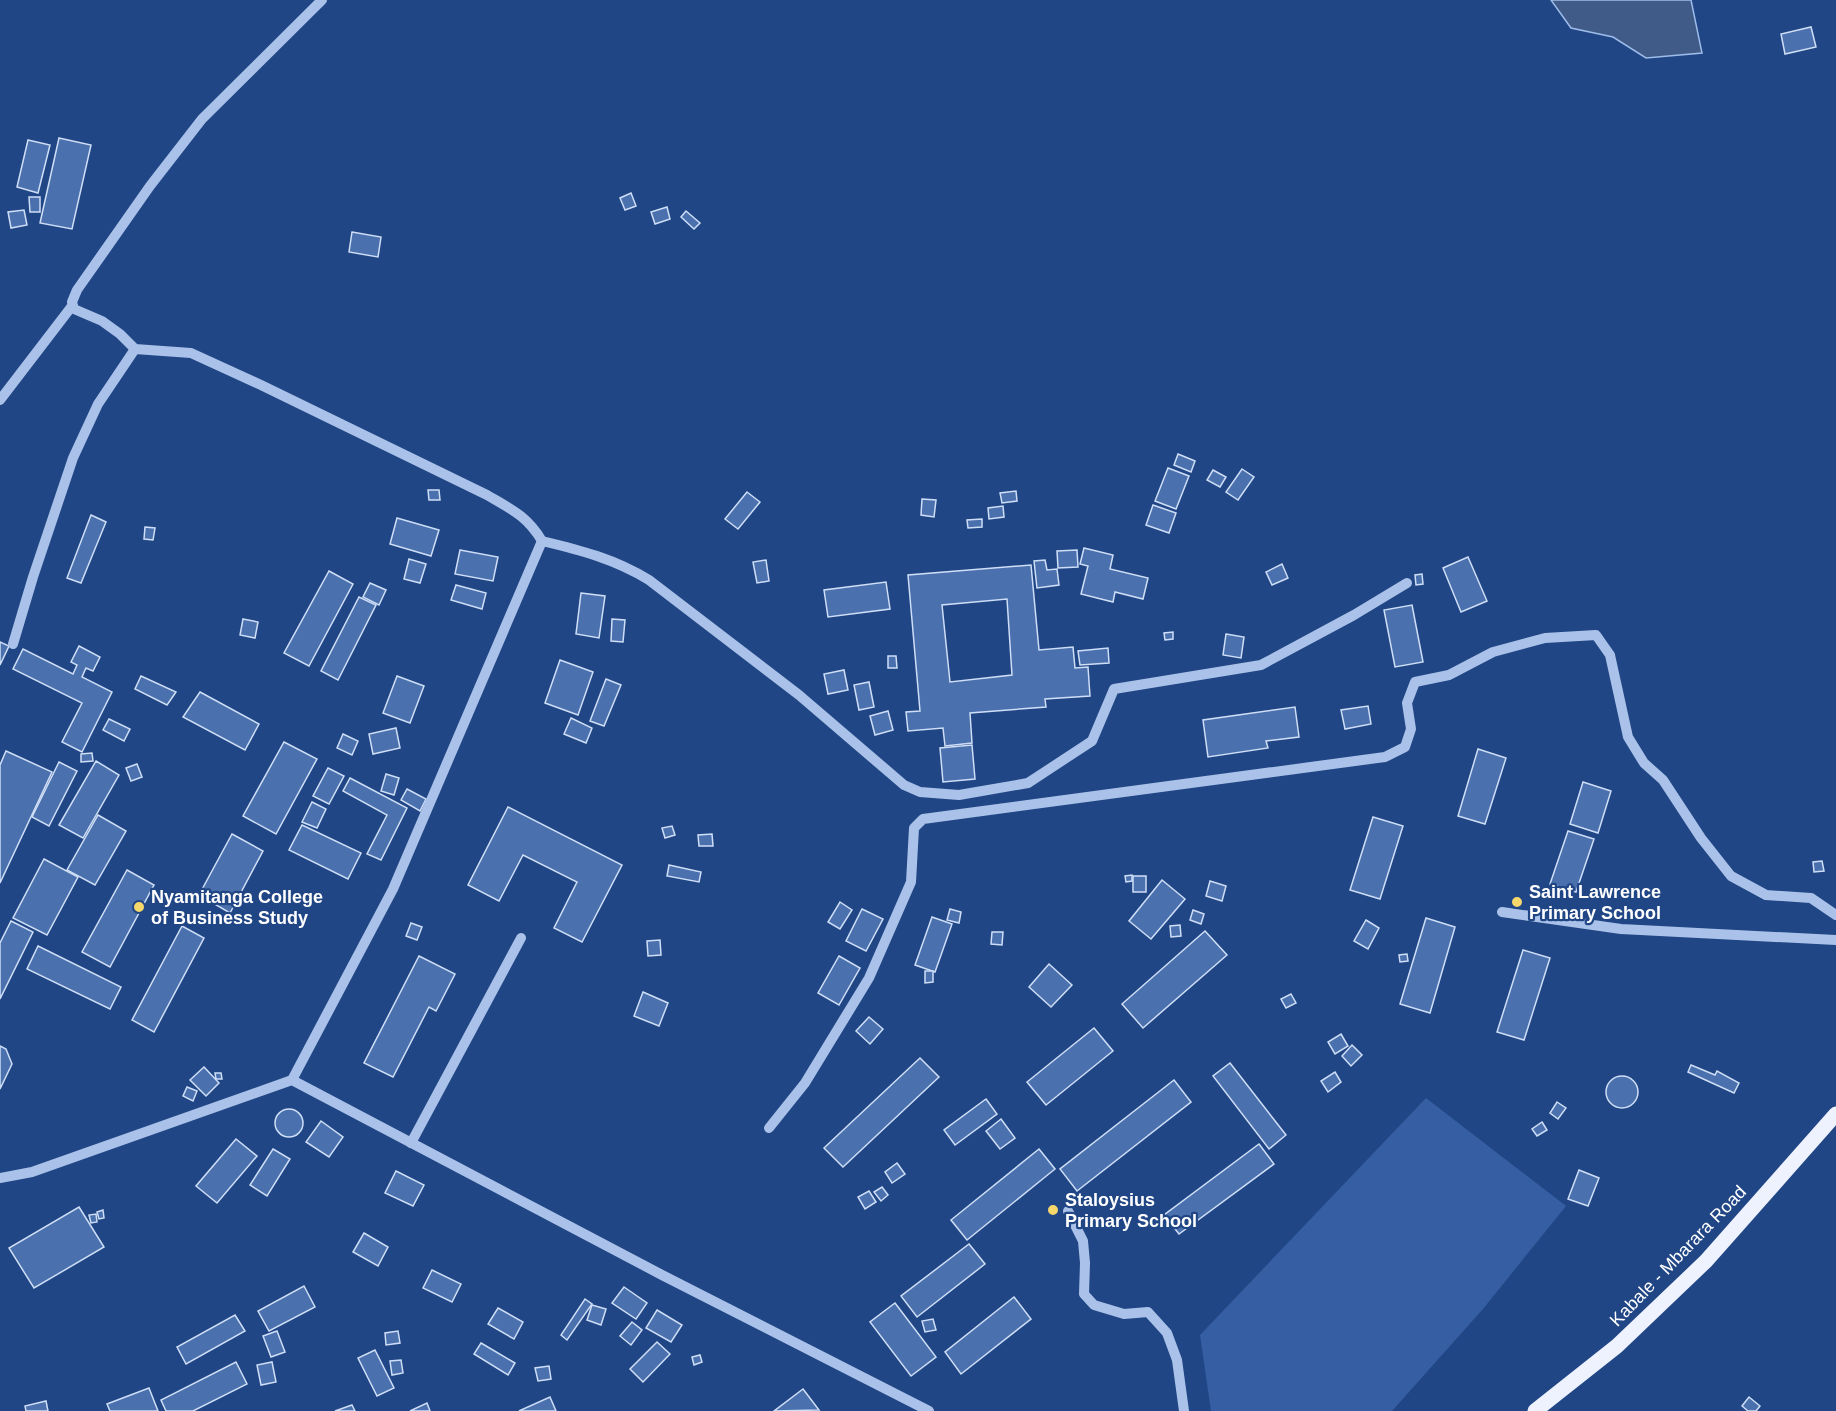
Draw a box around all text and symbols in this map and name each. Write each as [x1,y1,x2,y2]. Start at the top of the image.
place label: Saint Lawrence Primary School [1529,882,1661,923]
place label: Nyamitanga College of Business Study [151,887,323,928]
marker: Saint Lawrence Primary School [1510,895,1524,909]
marker: Nyamitanga College of Business Study [132,900,146,914]
street label: Kabale - Mbarara Road [1606,1182,1750,1330]
place label: Staloysius Primary School [1065,1190,1197,1231]
marker: Staloysius Primary School [1046,1203,1060,1217]

